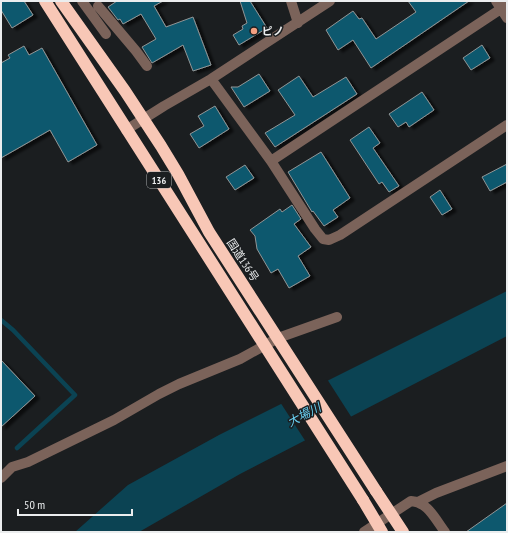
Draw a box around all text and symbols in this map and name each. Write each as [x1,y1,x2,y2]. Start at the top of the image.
place label: ピノ [262,24,284,38]
marker: ピノ [249,26,259,36]
road number: 136 [147,172,171,188]
street label: 国道136号 [224,236,262,284]
water label: 大場川 [284,399,325,430]
scale bar [18,491,132,517]
text: 50 m [24,497,45,512]

